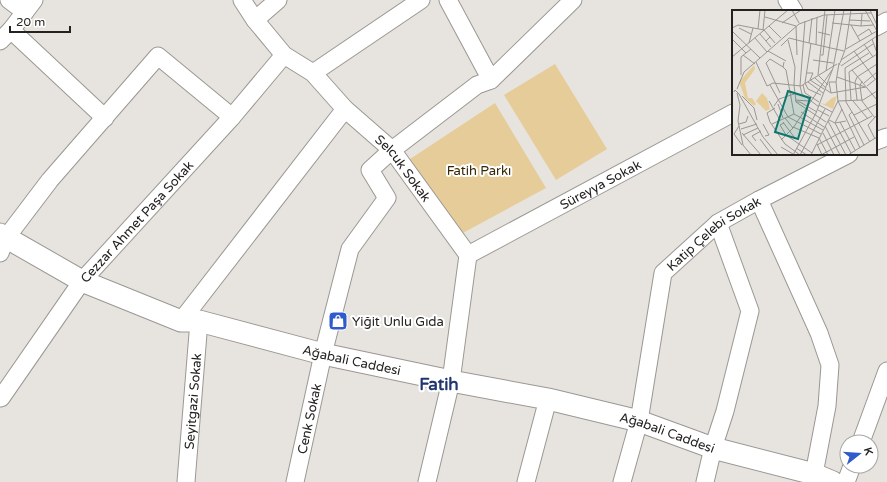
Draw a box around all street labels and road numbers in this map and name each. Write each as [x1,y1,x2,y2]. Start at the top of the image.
street label: Selcuk Sokak [371,132,434,205]
street label: Süreyya Sokak [557,157,644,213]
street label: Cezzar Ahmet Paşa Sokak [77,158,197,287]
street label: Katip Çelebi Sokak [664,194,764,275]
street label: Ağabali Caddesi [301,342,402,379]
street label: Seyitgazi Sokak [182,353,205,450]
street label: Cenk Sokak [294,382,325,456]
street label: Ağabali Caddesi [618,410,717,457]

